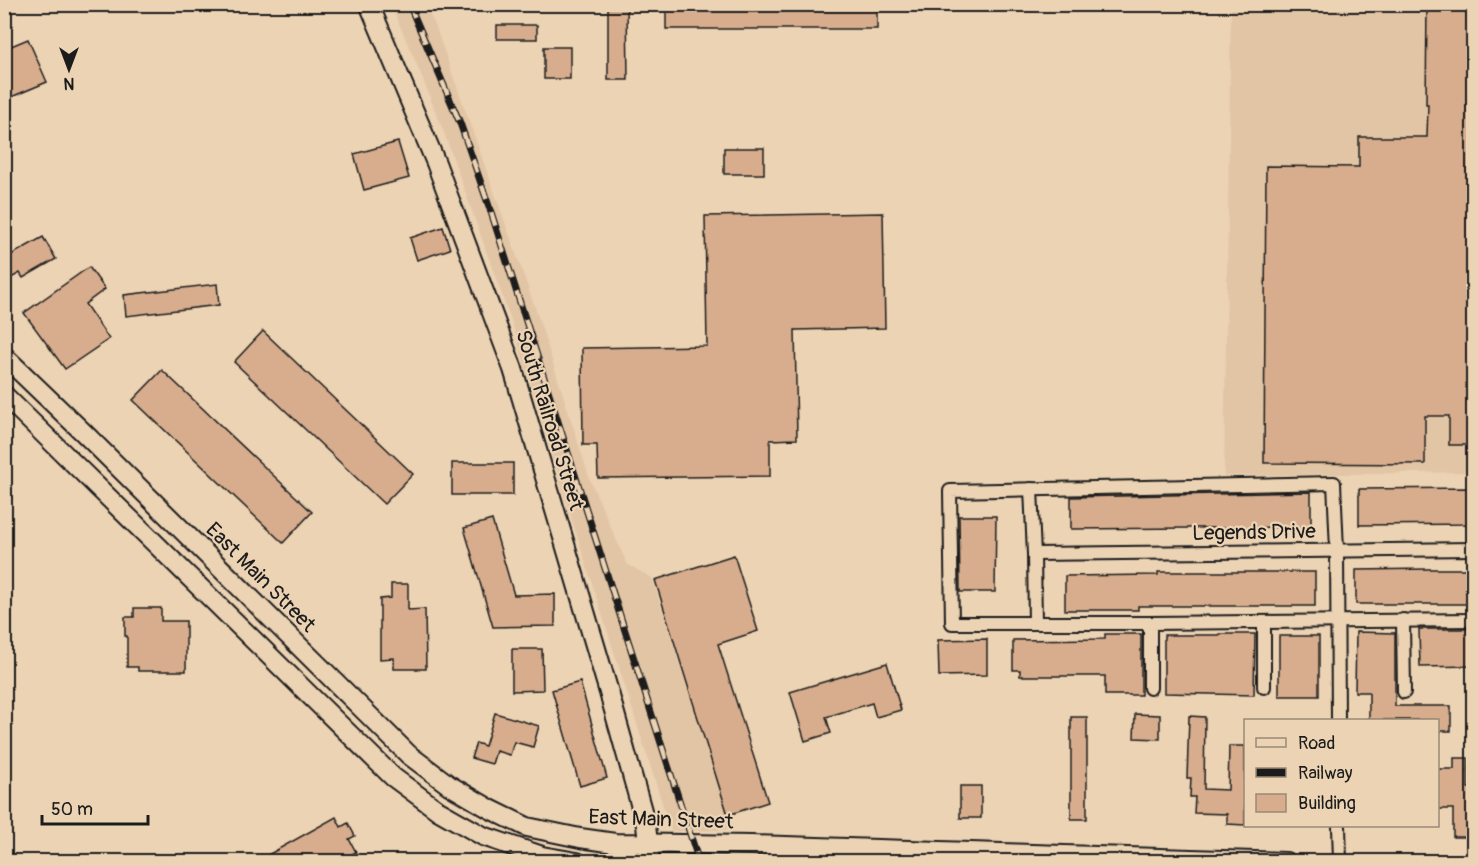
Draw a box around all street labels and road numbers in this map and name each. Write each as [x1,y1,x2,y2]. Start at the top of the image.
street label: South Railroad Street [509,327,590,514]
street label: East Main Street [200,517,322,639]
street label: Legends Drive [1192,518,1317,547]
street label: East Main Street [588,803,734,836]

